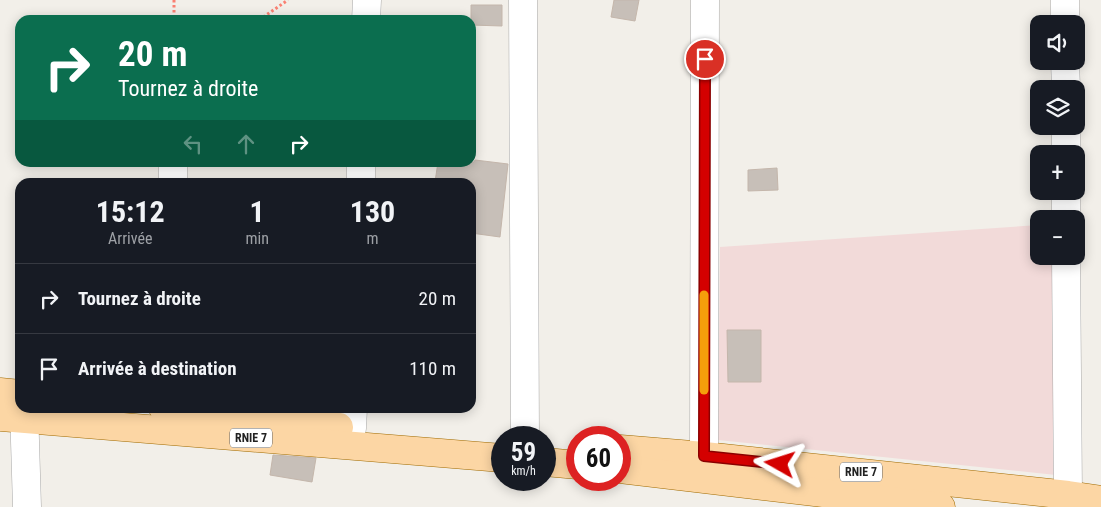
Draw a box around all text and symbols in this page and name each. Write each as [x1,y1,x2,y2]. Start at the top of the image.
map controls [1030,15,1085,265]
button: sound [1030,15,1085,70]
text: 20 m [118,34,187,75]
icon: right [35,35,100,100]
pin [684,38,726,80]
icon: arrive [691,45,719,73]
text: Tournez à droite [118,76,258,101]
button: layers [1030,80,1085,135]
icon: left [179,130,207,158]
icon: ahead [232,130,260,158]
icon: right [285,130,313,158]
button: + [1030,145,1085,200]
text: 15:12 [96,194,165,229]
text: 1 [250,194,265,229]
text: 130 [350,194,395,229]
button: − [1030,210,1085,265]
text: Arrivée [108,229,152,248]
text: min [245,229,269,248]
text: m [366,229,378,248]
icon: right [35,285,63,313]
text: Tournez à droite [78,287,201,310]
text: 20 m [419,287,456,310]
icon: arrive [35,355,63,383]
text: Arrivée à destination [78,357,237,380]
text: 110 m [409,357,456,380]
speed limit sign: 60 [566,426,631,491]
road number: RNIE 7 [230,428,272,448]
position arrow [753,437,805,489]
text: 59 [511,438,536,467]
road number: RNIE 7 [840,462,882,482]
text: km/h [511,464,536,478]

